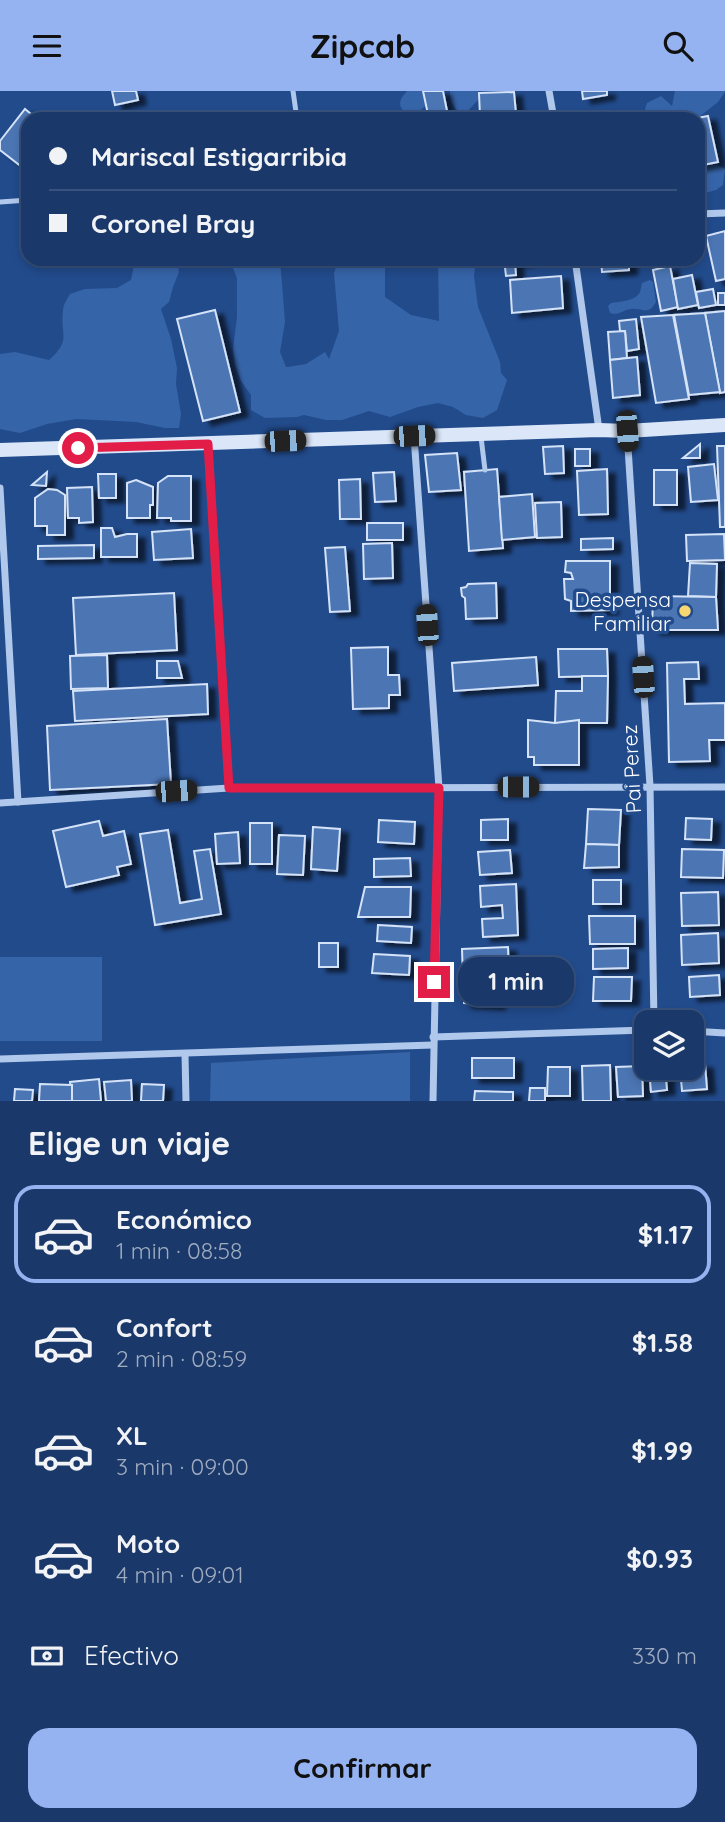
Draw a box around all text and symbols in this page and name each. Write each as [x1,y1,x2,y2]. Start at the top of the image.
text: Zipcab [310,26,415,66]
icon: menu [28,27,66,65]
icon: search [659,27,697,65]
text: Mariscal Estigarribia [91,140,347,173]
text: Coronel Bray [91,207,255,240]
car [616,409,639,453]
car [393,425,436,447]
car [264,430,307,452]
route start [62,432,94,464]
place label: Despensa Familiar [575,586,671,636]
car [416,603,439,647]
marker: Despensa Familiar [677,603,693,619]
car [632,655,655,699]
street label: Pai Perez [616,724,646,814]
car [498,777,540,798]
car [155,779,198,803]
callout: 1 min [458,957,574,1007]
route end [418,966,450,998]
text: 1 min [488,967,544,996]
map controls [634,1010,704,1080]
button: layers [634,1010,704,1080]
text: Elige un viaje [28,1123,230,1163]
icon: car [32,1203,95,1266]
text: Económico [116,1203,252,1236]
text: $1.17 [638,1218,693,1251]
text: 1 min · 08:58 [116,1236,242,1265]
icon: car [32,1311,95,1374]
text: Confort [116,1311,213,1344]
text: $1.58 [632,1326,693,1359]
text: 2 min · 08:59 [116,1344,247,1373]
icon: car [32,1419,95,1482]
text: XL [116,1419,148,1452]
text: $1.99 [631,1434,693,1467]
text: 3 min · 09:00 [116,1452,249,1481]
icon: car [32,1527,95,1590]
text: Moto [116,1527,180,1560]
text: $0.93 [626,1542,693,1575]
text: 4 min · 09:01 [116,1560,244,1589]
icon: cash [28,1637,66,1675]
text: Efectivo [84,1639,179,1672]
text: 330 m [632,1641,697,1670]
button: Confirmar [28,1728,697,1808]

